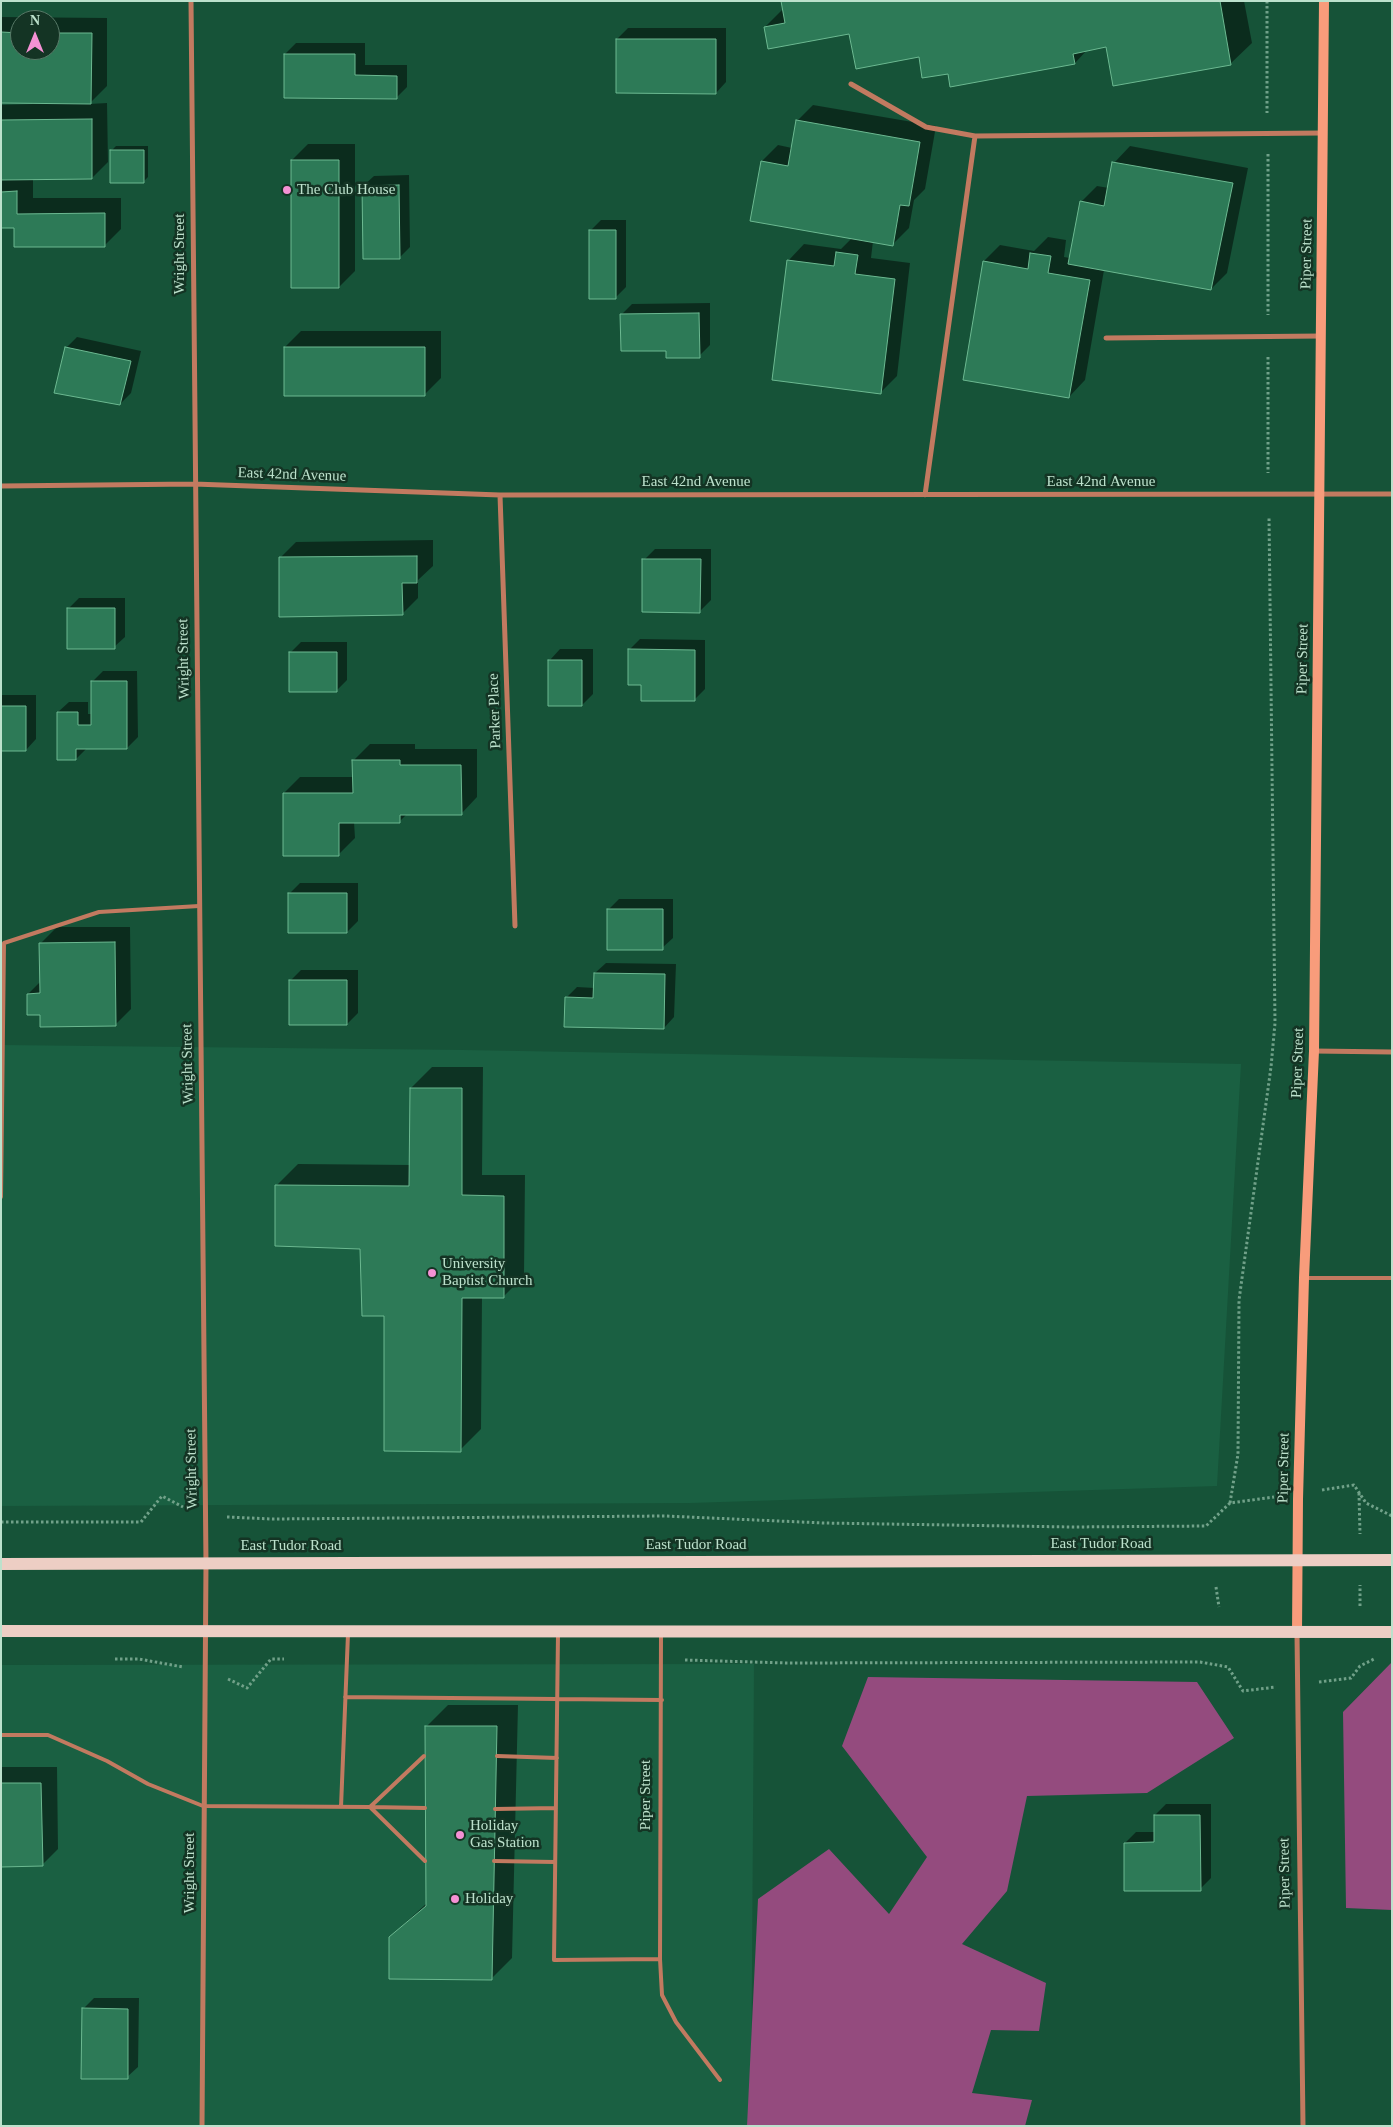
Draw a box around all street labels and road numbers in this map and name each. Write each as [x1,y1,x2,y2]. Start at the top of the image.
street label: Wright Street [171,214,189,294]
street label: Piper Street [1297,219,1317,289]
street label: East 42nd Avenue [237,464,347,486]
street label: East 42nd Avenue [642,473,750,491]
street label: East 42nd Avenue [1047,473,1155,491]
street label: Wright Street [174,619,194,699]
street label: Piper Street [1293,624,1313,694]
street label: Parker Place [485,673,505,749]
street label: Wright Street [178,1024,198,1104]
street label: Piper Street [1288,1028,1308,1098]
street label: Wright Street [182,1429,202,1509]
street label: Piper Street [1274,1433,1294,1503]
street label: East Tudor Road [1050,1535,1152,1553]
street label: East Tudor Road [645,1536,747,1554]
street label: East Tudor Road [240,1537,342,1555]
street label: Piper Street [637,1760,655,1830]
street label: Wright Street [181,1833,199,1913]
street label: Piper Street [1275,1838,1295,1908]

